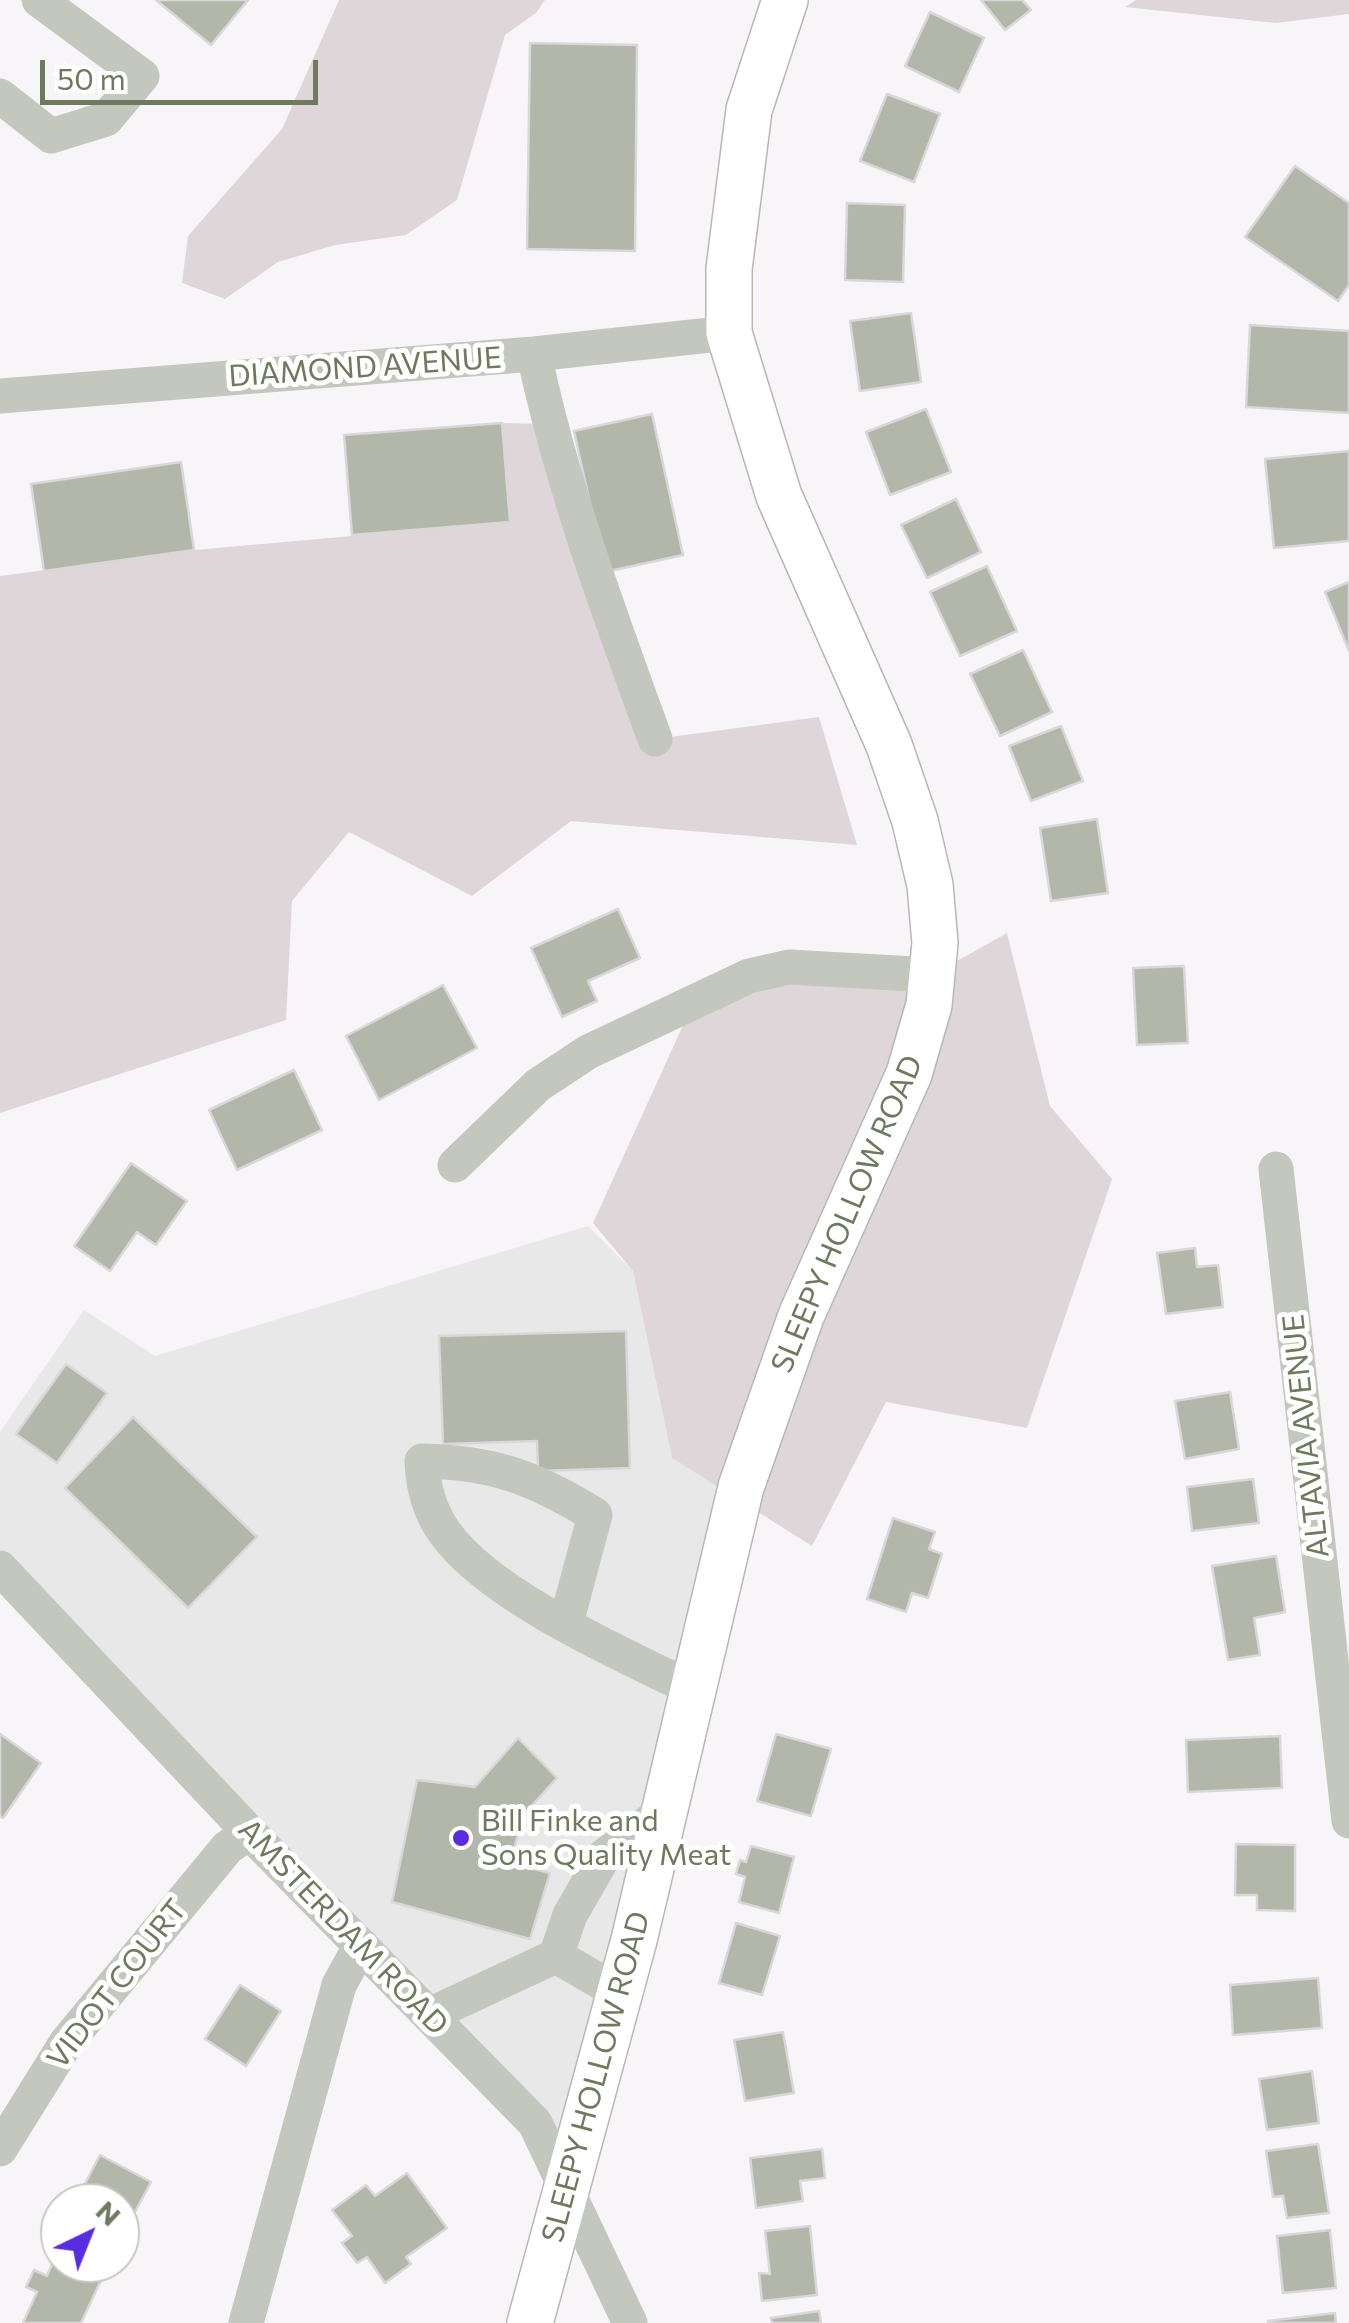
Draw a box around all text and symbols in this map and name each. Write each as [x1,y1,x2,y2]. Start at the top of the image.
scale bar [45,40,322,102]
text: 50 m [57,59,126,96]
street label: DIAMOND AVENUE [227,340,503,394]
street label: SLEEPY HOLLOW ROAD [764,1050,930,1378]
street label: ALTAVIA AVENUE [1275,1312,1337,1560]
place label: Bill Finke and Sons Quality Meat [481,1803,731,1874]
street label: AMSTERDAM ROAD [231,1812,455,2042]
marker: Bill Finke and Sons Quality Meat [450,1827,472,1849]
street label: VIDOT COURT [40,1892,194,2076]
street label: SLEEPY HOLLOW ROAD [534,1908,658,2246]
north arrow [40,2183,140,2283]
text: N [90,2193,128,2232]

